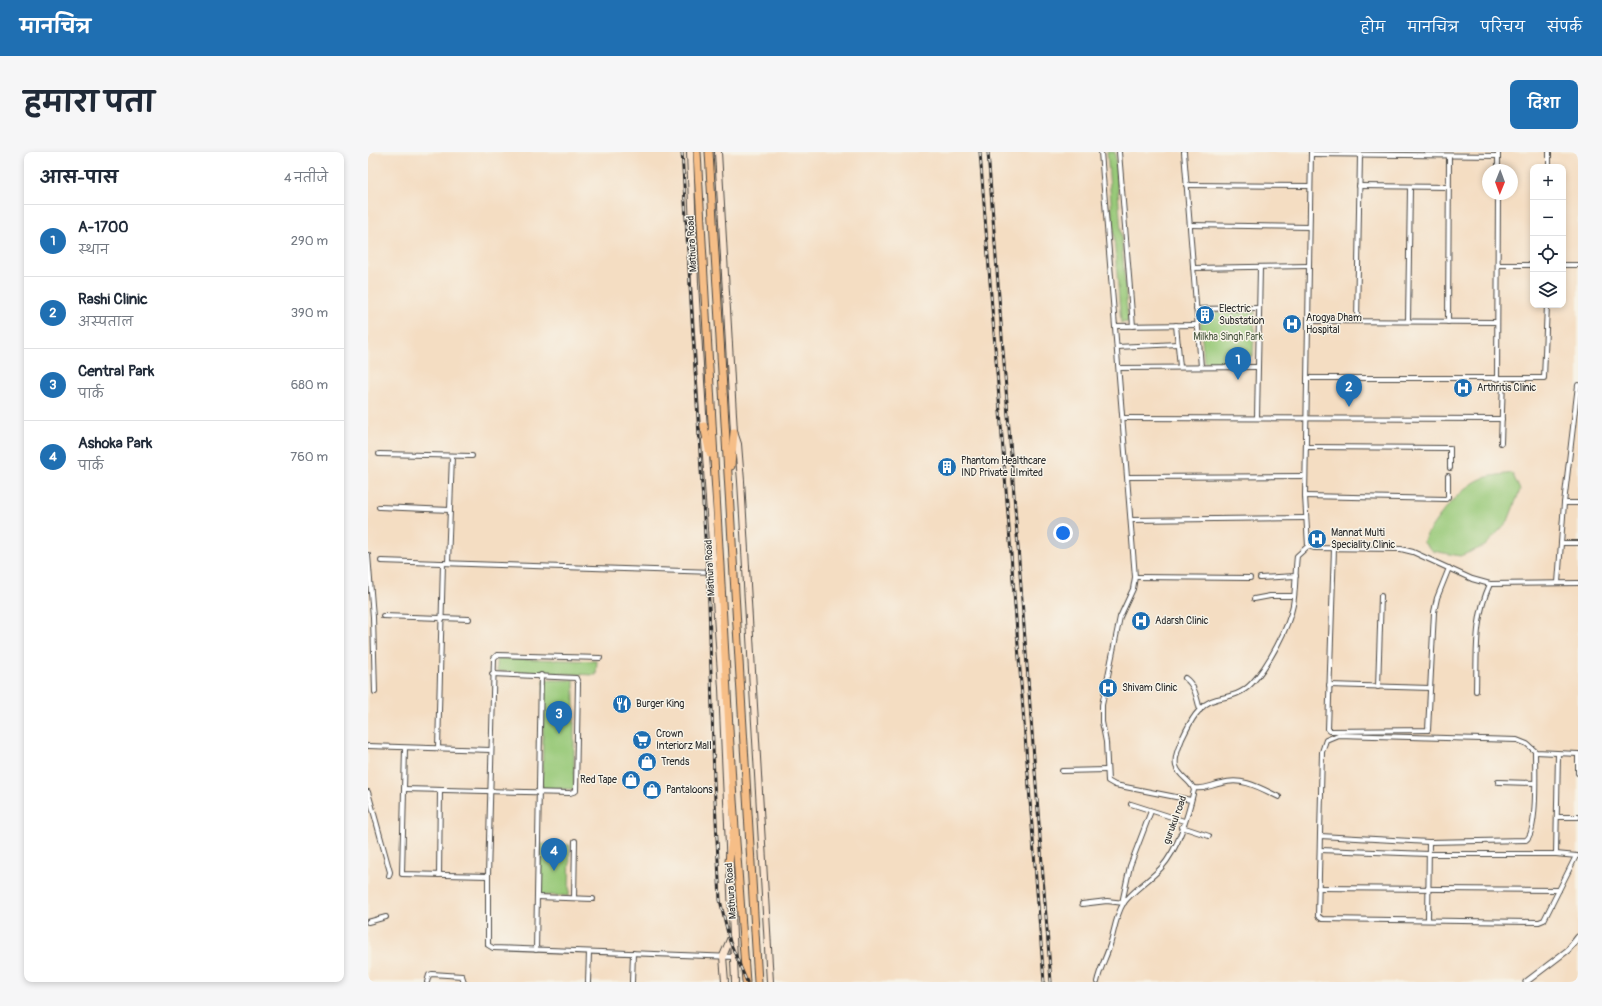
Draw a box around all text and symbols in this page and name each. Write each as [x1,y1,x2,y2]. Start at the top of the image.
text: मानचित्र [20,15,91,39]
text: होम [1361,19,1385,36]
text: मानचित्र [1407,19,1459,36]
text: परिचय [1481,19,1525,36]
text: संपर्क [1547,19,1582,36]
button: दिशा [1510,80,1578,129]
text: हमारा पता [24,86,155,121]
north arrow [1482,164,1518,200]
map controls [1530,164,1566,308]
button: + [1530,164,1566,200]
text: आस-पास [40,167,118,188]
text: 4 नतीजे [284,170,328,186]
button: − [1530,200,1566,236]
street label: Mathura Road [685,215,699,272]
text: A-1700 [78,218,128,237]
text: 1 [50,233,56,249]
text: 290 m [291,233,328,249]
button: locate [1530,236,1566,272]
text: स्थान [78,242,109,258]
button: layers [1530,272,1566,308]
text: Rashi Clinic [78,290,148,309]
place label: Electric Substation [1219,303,1265,327]
building icon: Electric Substation [1194,304,1216,326]
text: 2 [49,305,57,321]
text: 390 m [291,305,328,321]
place label: Arogya Dham Hospital [1306,312,1362,336]
hospital icon: Arogya Dham Hospital [1281,313,1303,335]
text: अस्पताल [78,314,133,330]
park label: Milkha Singh Park [1193,331,1264,343]
pin: 1 [1225,347,1251,380]
text: Central Park [78,362,154,381]
pin: 2 [1336,374,1362,407]
text: 3 [49,377,57,393]
text: 680 m [291,377,328,393]
hospital icon: Arthritis Clinic [1452,377,1474,399]
place label: Arthritis Clinic [1477,382,1536,394]
text: पार्क [78,386,104,402]
text: Ashoka Park [78,434,152,453]
text: 4 [49,449,57,465]
text: 760 m [290,449,328,465]
place label: Phantom Healthcare IND Private LImited [961,455,1046,479]
building icon: Phantom Healthcare IND Private LImited [936,456,958,478]
text: पार्क [78,458,104,474]
your location [1053,523,1073,543]
place label: Mannat Multi Speciality Clinic [1331,527,1395,551]
hospital icon: Mannat Multi Speciality Clinic [1306,528,1328,550]
street label: Mathura Road [703,539,717,596]
hospital icon: Adarsh Clinic [1130,610,1152,632]
place label: Adarsh Clinic [1155,615,1209,627]
hospital icon: Shivam Clinic [1097,677,1119,699]
place label: Shivam Clinic [1122,682,1178,694]
restaurant icon: Burger King [611,693,633,715]
place label: Burger King [636,698,684,710]
pin: 3 [546,701,572,734]
place label: Crown Interiorz Mall [656,728,712,752]
supermarket icon: Crown Interiorz Mall [631,729,653,751]
shop icon: Trends [636,751,658,773]
place label: Trends [661,756,690,768]
shop icon: Red Tape [620,769,642,791]
place label: Red Tape [580,774,617,786]
shop icon: Pantaloons [641,779,663,801]
place label: Pantaloons [666,784,713,796]
street label: gurukul road [1161,794,1189,846]
pin: 4 [541,838,567,871]
street label: Mathura Road [723,862,739,920]

